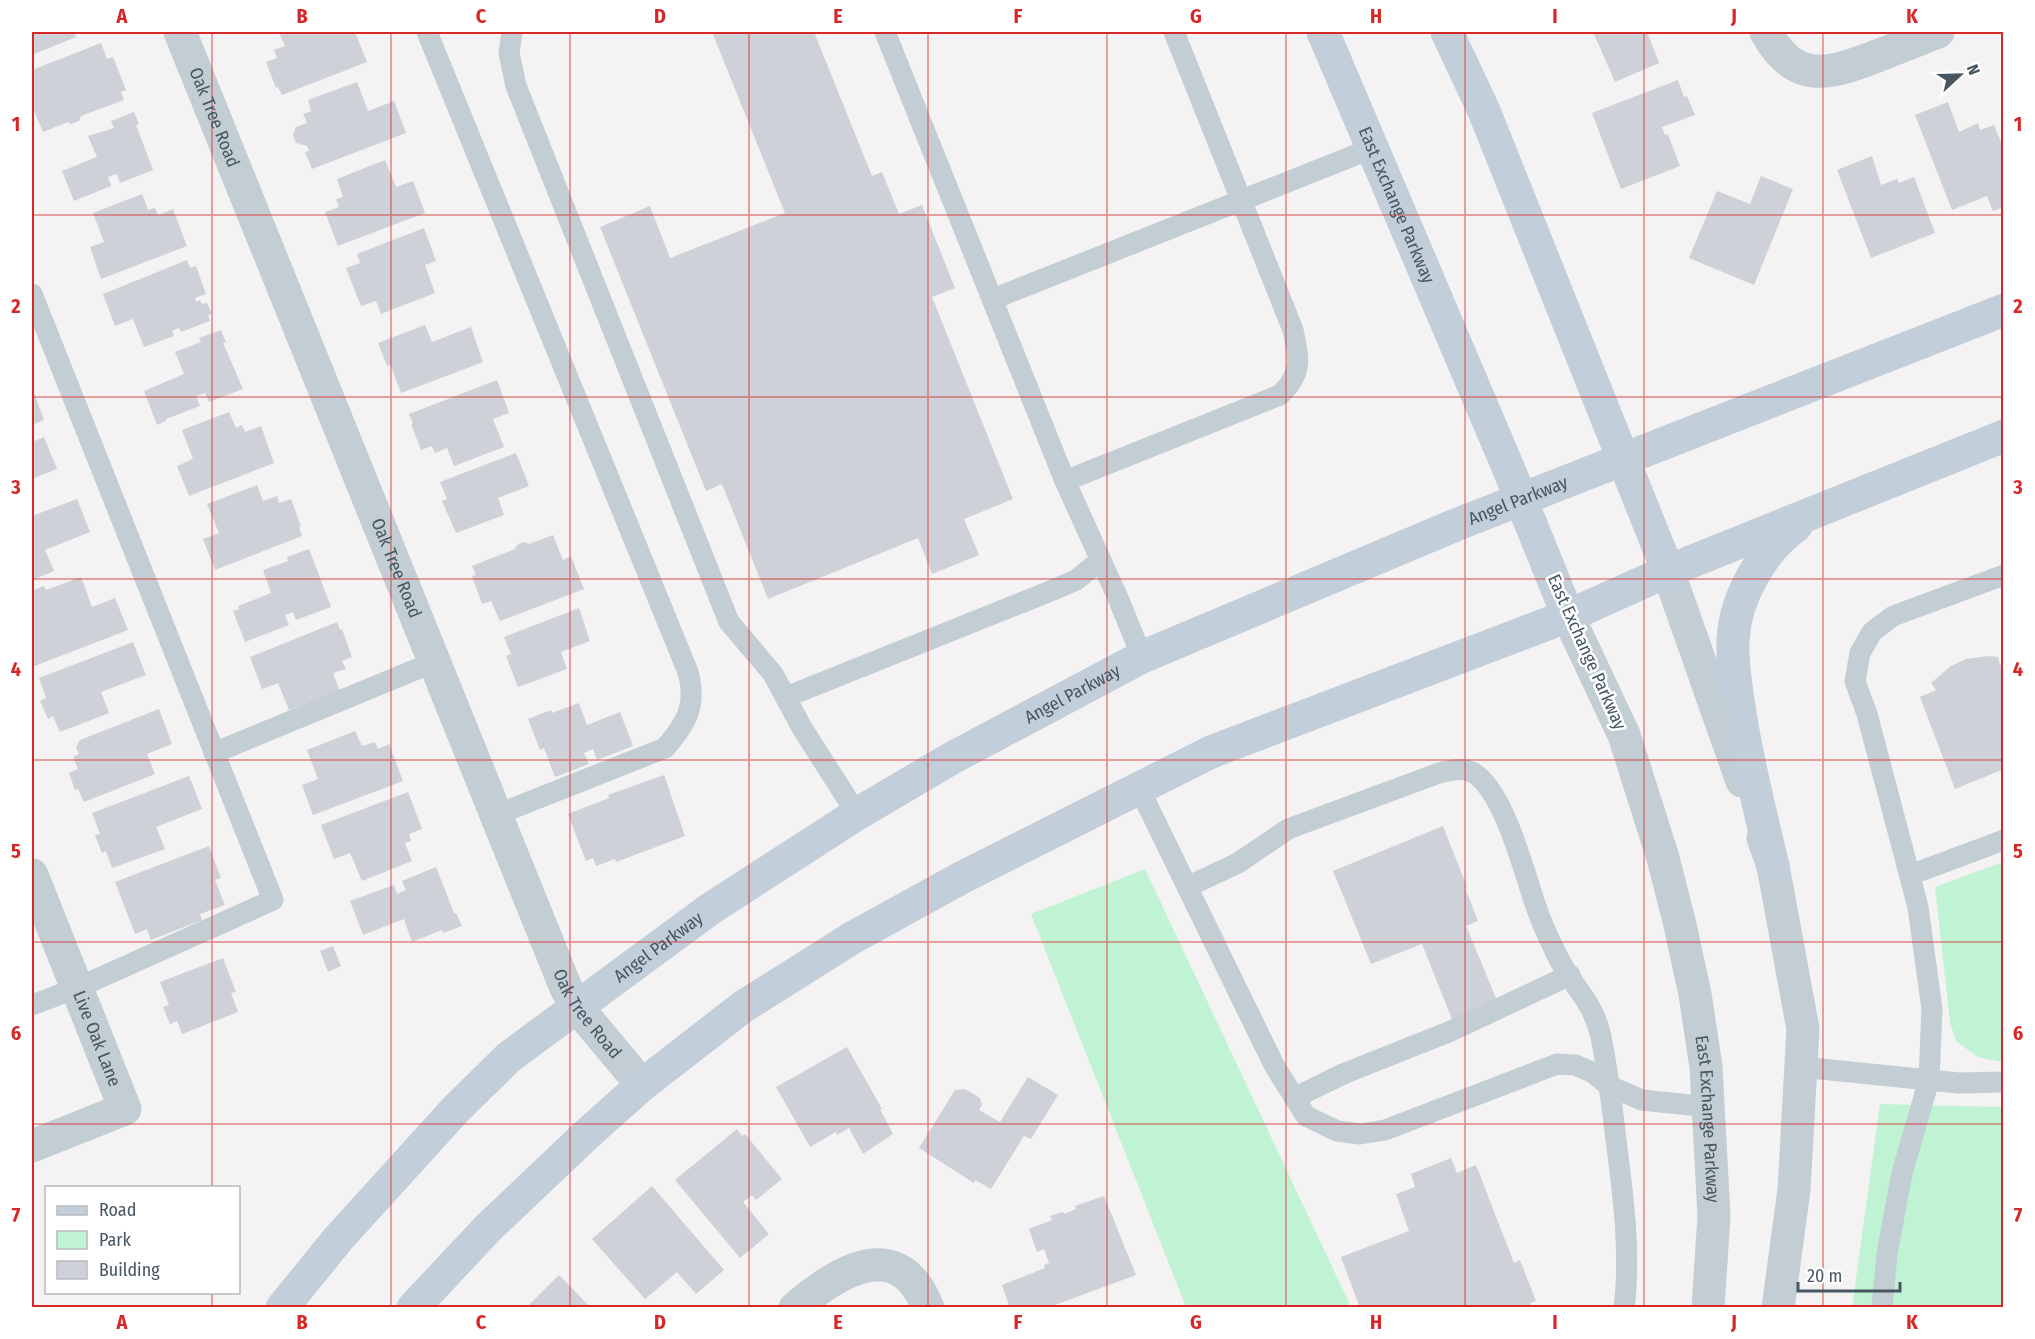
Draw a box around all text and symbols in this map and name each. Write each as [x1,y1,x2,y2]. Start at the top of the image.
text: A [116,4,129,28]
text: B [296,4,308,28]
text: C [476,4,487,28]
text: D [654,4,666,28]
text: E [833,4,843,28]
text: F [1014,4,1023,28]
text: G [1190,4,1202,28]
text: H [1370,4,1382,28]
text: I [1552,4,1558,28]
text: J [1730,4,1737,28]
text: K [1906,4,1918,28]
north arrow [1930,45,1990,105]
text: N [1963,62,1984,78]
street label: Oak Tree Road [184,64,244,170]
text: 1 [12,112,20,136]
text: 1 [2014,112,2022,136]
street label: East Exchange Parkway [1354,123,1440,287]
text: 2 [10,294,21,318]
text: 2 [2012,294,2023,318]
street label: Angel Parkway [1465,471,1571,530]
text: 3 [10,475,21,499]
text: 3 [2012,475,2023,499]
street label: Oak Tree Road [366,515,426,621]
street label: East Exchange Parkway [1543,571,1631,733]
text: 4 [11,657,21,681]
text: 4 [2013,657,2023,681]
street label: Angel Parkway [1021,660,1124,728]
text: 5 [11,839,21,863]
text: 5 [2013,839,2023,863]
street label: Angel Parkway [609,907,707,987]
street label: Oak Tree Road [548,966,626,1063]
street label: Live Oak Lane [68,987,126,1090]
text: 6 [11,1021,21,1045]
text: 6 [2013,1021,2023,1045]
street label: East Exchange Parkway [1690,1034,1724,1203]
legend [45,1186,240,1294]
text: Road [99,1199,136,1221]
text: 7 [12,1203,21,1227]
text: 7 [2014,1203,2023,1227]
text: Park [99,1229,132,1251]
scale bar [1798,1255,1900,1293]
text: Building [99,1259,160,1281]
text: 20 m [1807,1265,1842,1287]
text: A [116,1310,129,1334]
text: B [296,1310,308,1334]
text: C [476,1310,487,1334]
text: D [654,1310,666,1334]
text: E [833,1310,843,1334]
text: F [1014,1310,1023,1334]
text: G [1190,1310,1202,1334]
text: H [1370,1310,1382,1334]
text: I [1552,1310,1558,1334]
text: J [1730,1310,1737,1334]
text: K [1906,1310,1918,1334]

